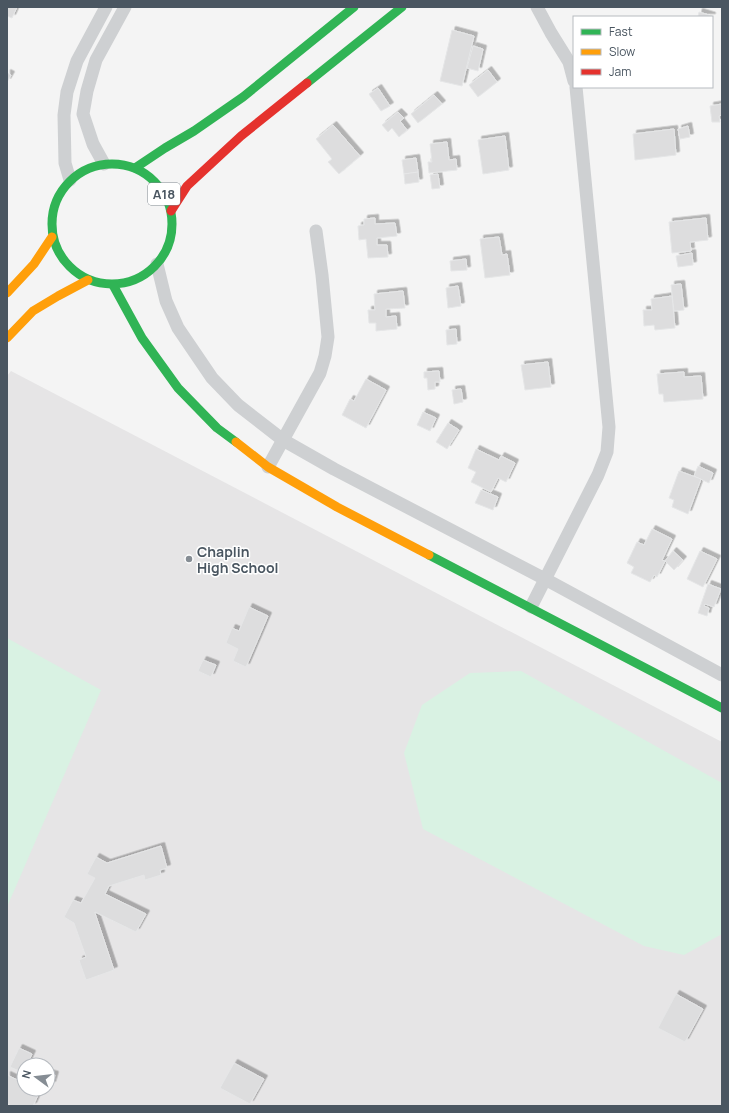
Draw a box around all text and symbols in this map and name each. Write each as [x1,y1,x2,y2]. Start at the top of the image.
legend [573,16,713,88]
text: Fast [609,23,633,40]
text: Slow [609,43,635,60]
text: Jam [609,63,631,80]
road number: A18 [148,183,180,205]
place label: Chaplin High School [197,542,278,577]
marker: Chaplin High School [184,554,194,564]
north arrow [16,1057,56,1097]
text: N [18,1068,34,1080]

